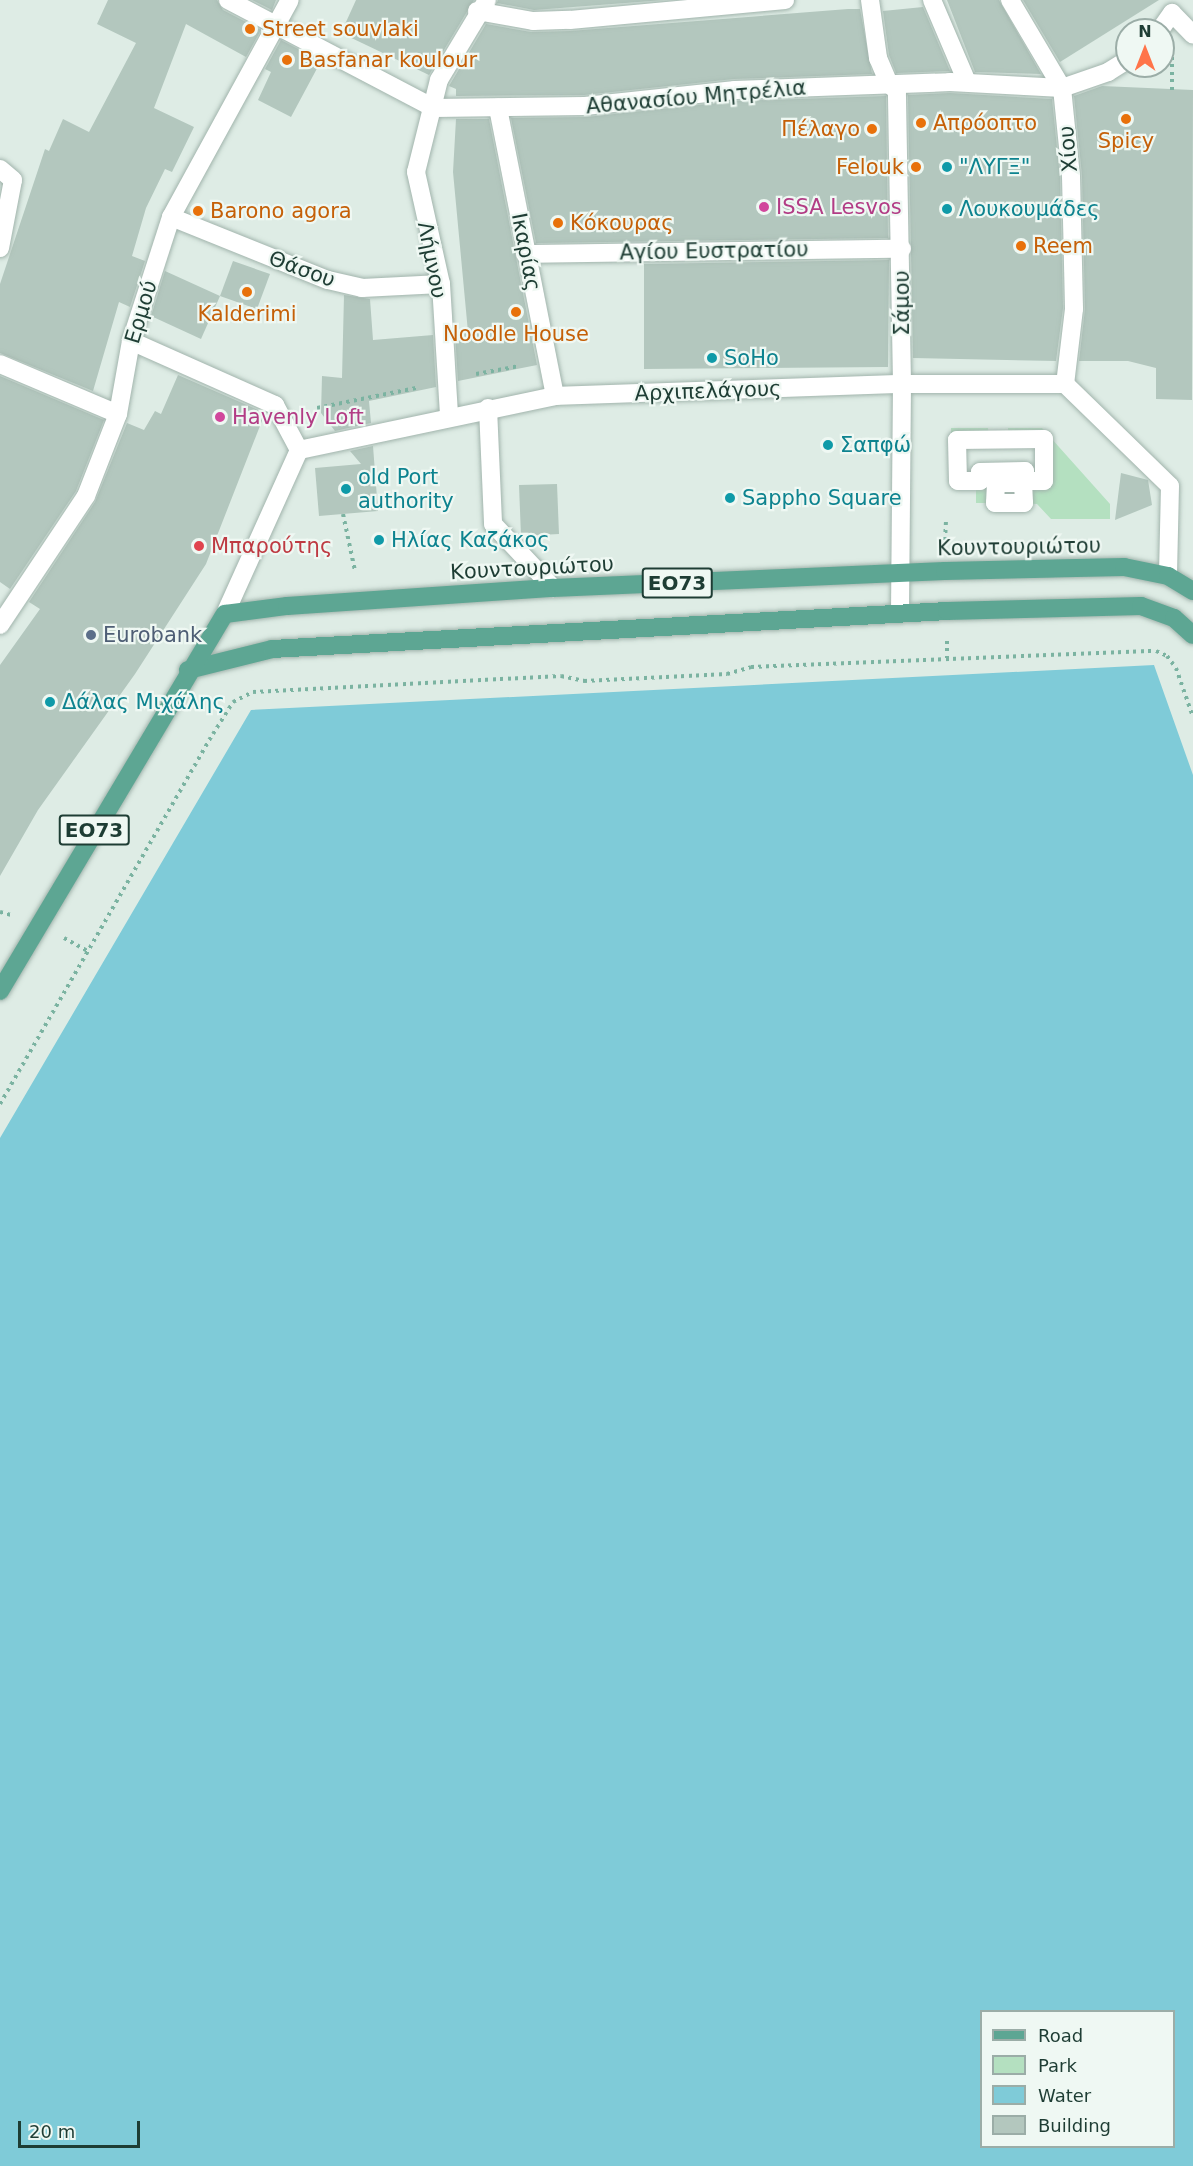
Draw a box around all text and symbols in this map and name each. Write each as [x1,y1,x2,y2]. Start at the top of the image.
place label: Street souvlaki [262,16,419,42]
north arrow [1115,18,1175,78]
marker: Street souvlaki [243,22,257,36]
text: N [1138,22,1152,41]
place label: Basfanar koulour [299,47,477,73]
marker: Basfanar koulour [280,53,294,67]
street label: Αθανασίου Μητρέλια [585,75,807,119]
place label: Απρόοπτο [933,110,1037,136]
marker: Spicy [1119,112,1133,126]
place label: Πέλαγο [781,116,860,142]
marker: Απρόοπτο [914,116,928,130]
marker: Πέλαγο [865,122,879,136]
street label: Χίου [1053,125,1083,173]
place label: Spicy [1098,128,1154,154]
place label: Felouk [836,154,904,180]
place label: "ΛΥΓΞ" [959,154,1030,180]
marker: Felouk [909,160,923,174]
marker: "ΛΥΓΞ" [940,160,954,174]
place label: ISSA Lesvos [776,194,902,220]
place label: Λουκουμάδες [959,196,1099,222]
place label: Barono agora [210,198,352,224]
marker: ISSA Lesvos [757,200,771,214]
marker: Λουκουμάδες [940,202,954,216]
marker: Barono agora [191,204,205,218]
place label: Κόκουρας [570,210,673,236]
street label: Ικαρίας [506,211,546,293]
marker: Κόκουρας [551,216,565,230]
street label: Λήμνου [412,219,452,301]
place label: Reem [1033,233,1093,259]
street label: Αγίου Ευστρατίου [619,237,809,265]
marker: Reem [1014,239,1028,253]
street label: Θάσου [265,245,339,293]
street label: Σάμου [889,270,915,336]
street label: Ερμού [119,277,163,347]
marker: Kalderimi [240,285,254,299]
place label: Kalderimi [197,301,297,327]
marker: Noodle House [509,305,523,319]
place label: Noodle House [443,321,589,347]
place label: SoΗo [724,345,779,371]
marker: SoΗo [705,351,719,365]
street label: Αρχιπελάγους [634,376,782,406]
place label: Havenly Loft [232,404,364,430]
marker: Havenly Loft [213,410,227,424]
place label: Σαπφώ [840,432,911,458]
marker: Σαπφώ [821,438,835,452]
place label: old Port authority [358,464,454,514]
marker: old Port authority [339,482,353,496]
place label: Sappho Square [742,485,902,511]
marker: Sappho Square [723,491,737,505]
place label: Ηλίας Καζάκος [391,527,550,553]
place label: Μπαρούτης [211,533,332,559]
marker: Ηλίας Καζάκος [372,533,386,547]
street label: Κουντουριώτου [937,533,1101,561]
marker: Μπαρούτης [192,539,206,553]
street label: Κουντουριώτου [450,551,614,585]
road number: ΕΟ73 [641,566,713,600]
place label: Eurobank [103,622,202,648]
marker: Eurobank [84,628,98,642]
place label: Δάλας Μιχάλης [62,689,225,715]
marker: Δάλας Μιχάλης [43,695,57,709]
road number: ΕΟ73 [58,813,130,847]
legend [980,2010,1175,2148]
text: Road [1038,2025,1083,2046]
text: Park [1038,2055,1077,2076]
text: Water [1038,2085,1091,2106]
scale bar [21,2109,142,2147]
text: Building [1038,2115,1111,2136]
text: 20 m [29,2121,75,2142]

